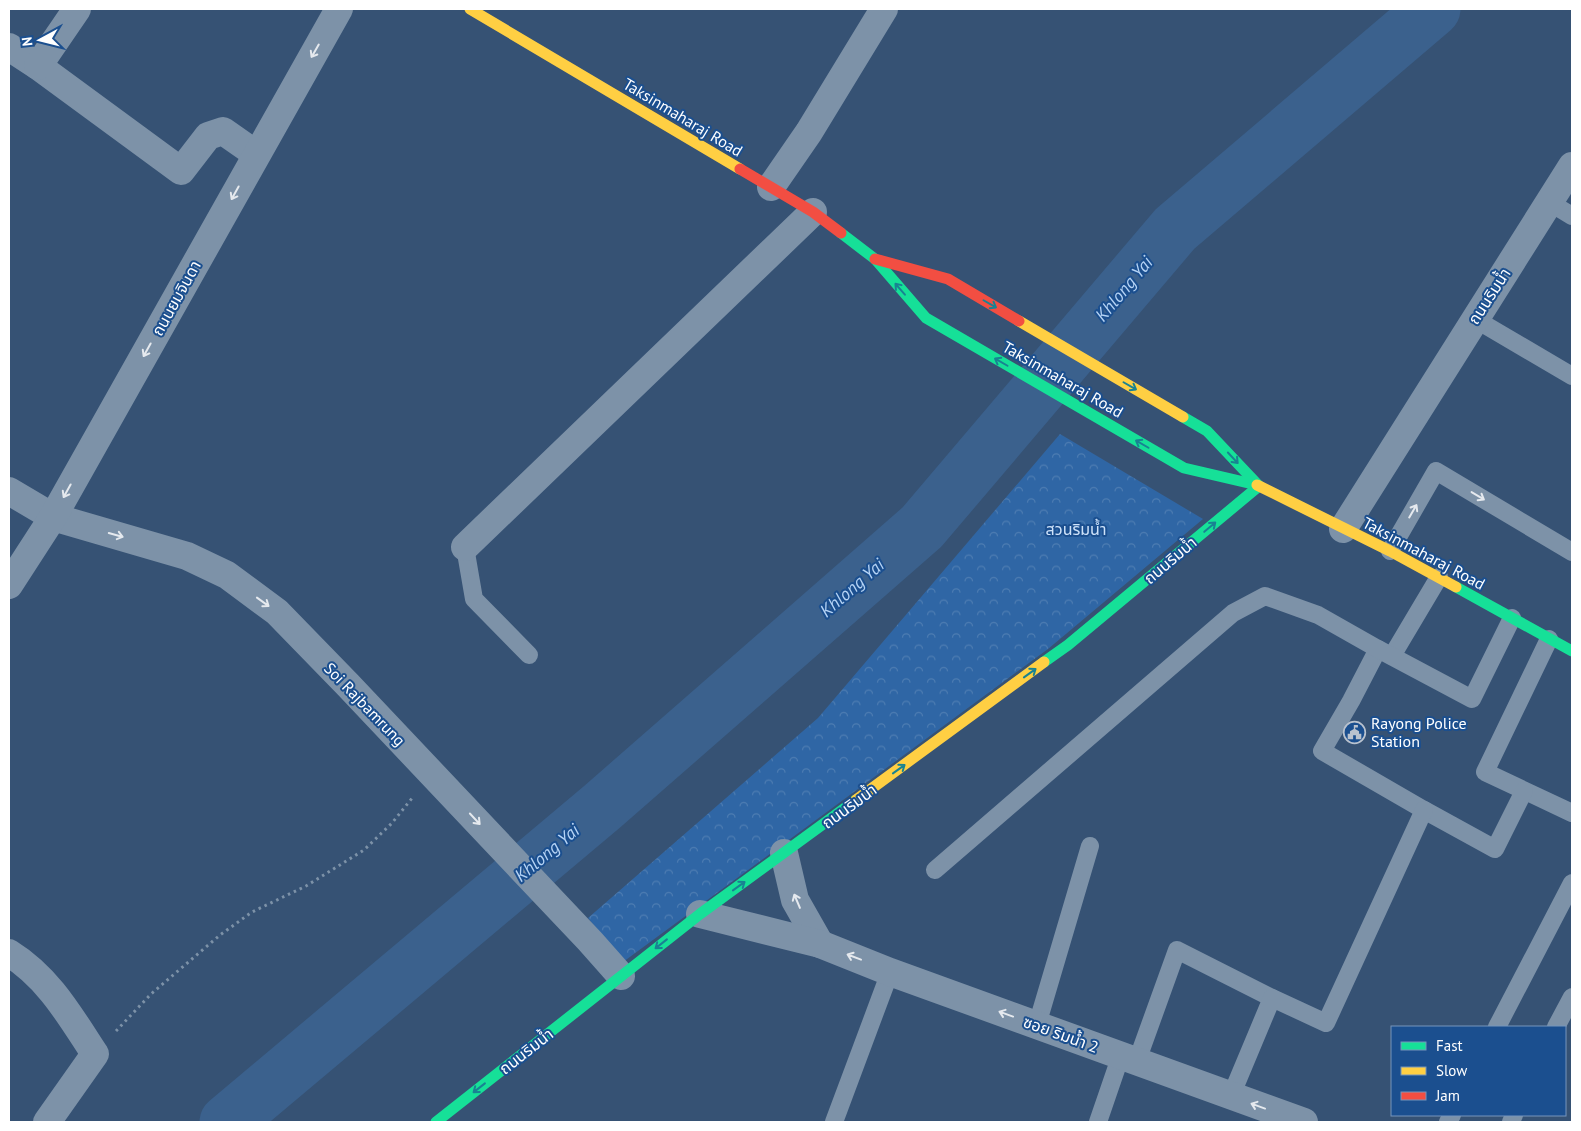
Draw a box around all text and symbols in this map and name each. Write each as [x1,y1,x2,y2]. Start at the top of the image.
north arrow [15,15,65,65]
text: N [18,36,37,47]
one-way arrow [310,44,320,59]
street label: Taksinmaharaj Road [620,73,746,161]
one-way arrow [230,185,240,200]
water label: Khlong Yai [1090,250,1158,326]
street label: ถนนยมจินดา [147,257,205,339]
street label: ถนนริมน้ำ [1463,264,1515,328]
one-way arrow [895,282,906,295]
one-way arrow [982,299,996,309]
street label: Taksinmaharaj Road [999,336,1127,422]
one-way arrow [142,342,152,357]
one-way arrow [994,357,1009,367]
one-way arrow [1122,381,1136,391]
one-way arrow [1135,438,1149,448]
one-way arrow [1227,452,1239,465]
one-way arrow [62,484,72,498]
one-way arrow [1471,491,1485,501]
one-way arrow [1408,503,1418,518]
street label: Taksinmaharaj Road [1359,512,1489,594]
park label: สวนริมน้ำ [1046,518,1106,539]
one-way arrow [1203,521,1216,532]
one-way arrow [108,531,124,541]
street label: ถนนริมน้ำ [1139,531,1201,588]
water label: Khlong Yai [815,552,890,622]
one-way arrow [256,597,270,607]
street label: Soi Rajbamrung [320,658,410,750]
one-way arrow [1023,668,1037,678]
place label: Rayong Police Station [1371,713,1467,751]
public building icon: Rayong Police Station [1343,720,1367,744]
one-way arrow [892,764,906,774]
street label: ถนนริมน้ำ [817,779,880,833]
one-way arrow [469,813,481,826]
water label: Khlong Yai [509,818,585,887]
one-way arrow [732,880,745,891]
one-way arrow [791,894,801,909]
one-way arrow [655,939,668,950]
one-way arrow [847,952,862,962]
one-way arrow [999,1009,1015,1018]
street label: ซอย ริมน้ำ 2 [1021,1010,1102,1057]
street label: ถนนริมน้ำ [494,1023,557,1078]
legend [1391,1026,1566,1116]
text: Fast [1436,1036,1463,1055]
text: Slow [1436,1061,1467,1080]
one-way arrow [473,1083,486,1094]
text: Jam [1435,1086,1460,1105]
one-way arrow [1251,1101,1266,1110]

